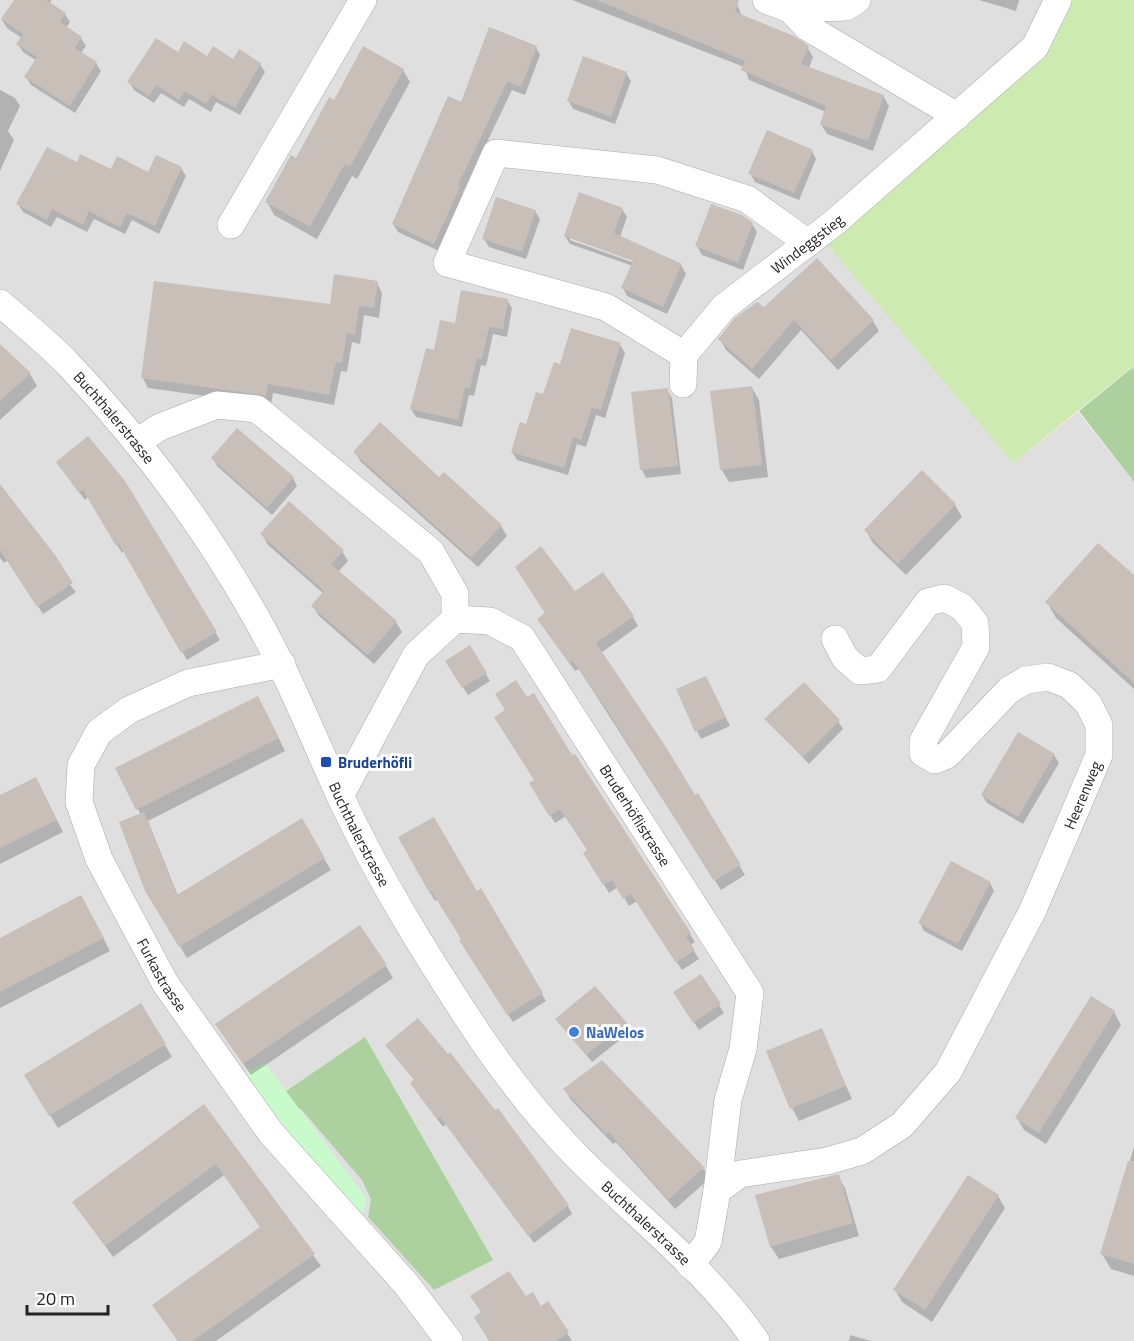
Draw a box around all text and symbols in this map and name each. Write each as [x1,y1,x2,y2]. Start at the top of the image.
street label: Windeggstieg [766,208,849,279]
street label: Buchthalerstrasse [68,366,161,468]
place label: Bruderhöfli [338,751,412,774]
marker: Bruderhöfli [319,755,333,769]
street label: Heerenweg [1057,757,1107,833]
street label: Bruderhöflistrasse [594,759,677,871]
street label: Buchthalerstrasse [323,778,396,891]
street label: Furkastrasse [132,934,193,1016]
place label: NaWelos [586,1021,644,1044]
marker: NaWelos [567,1025,581,1039]
street label: Buchthalerstrasse [596,1175,697,1270]
scale bar [27,1278,108,1316]
text: 20 m [36,1285,75,1312]

